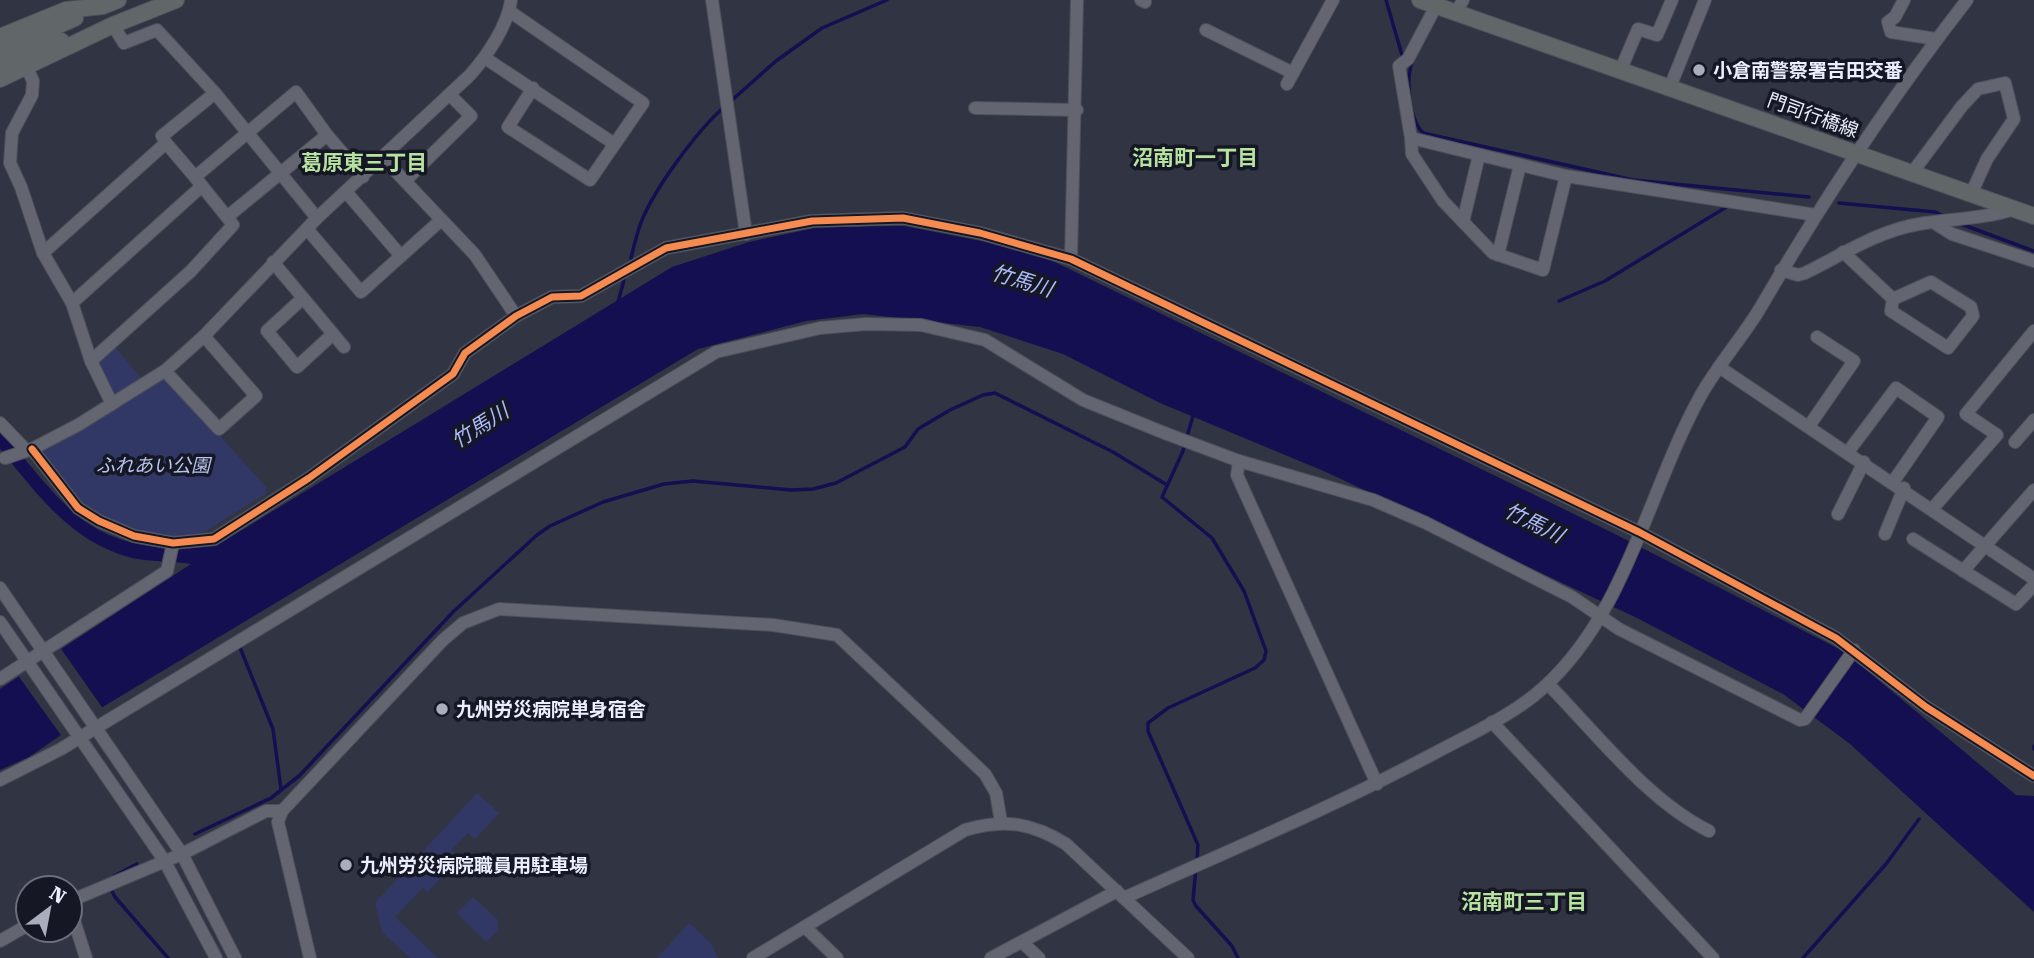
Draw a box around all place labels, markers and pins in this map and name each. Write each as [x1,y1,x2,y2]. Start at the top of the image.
place label: 小倉南警察署吉田交番 [1713,59,1903,82]
marker: 小倉南警察署吉田交番 [1691,62,1707,78]
place label: 九州労災病院単身宿舎 [456,698,646,721]
marker: 九州労災病院単身宿舎 [434,701,450,717]
place label: 九州労災病院職員用駐車場 [360,854,588,877]
marker: 九州労災病院職員用駐車場 [338,857,354,873]

